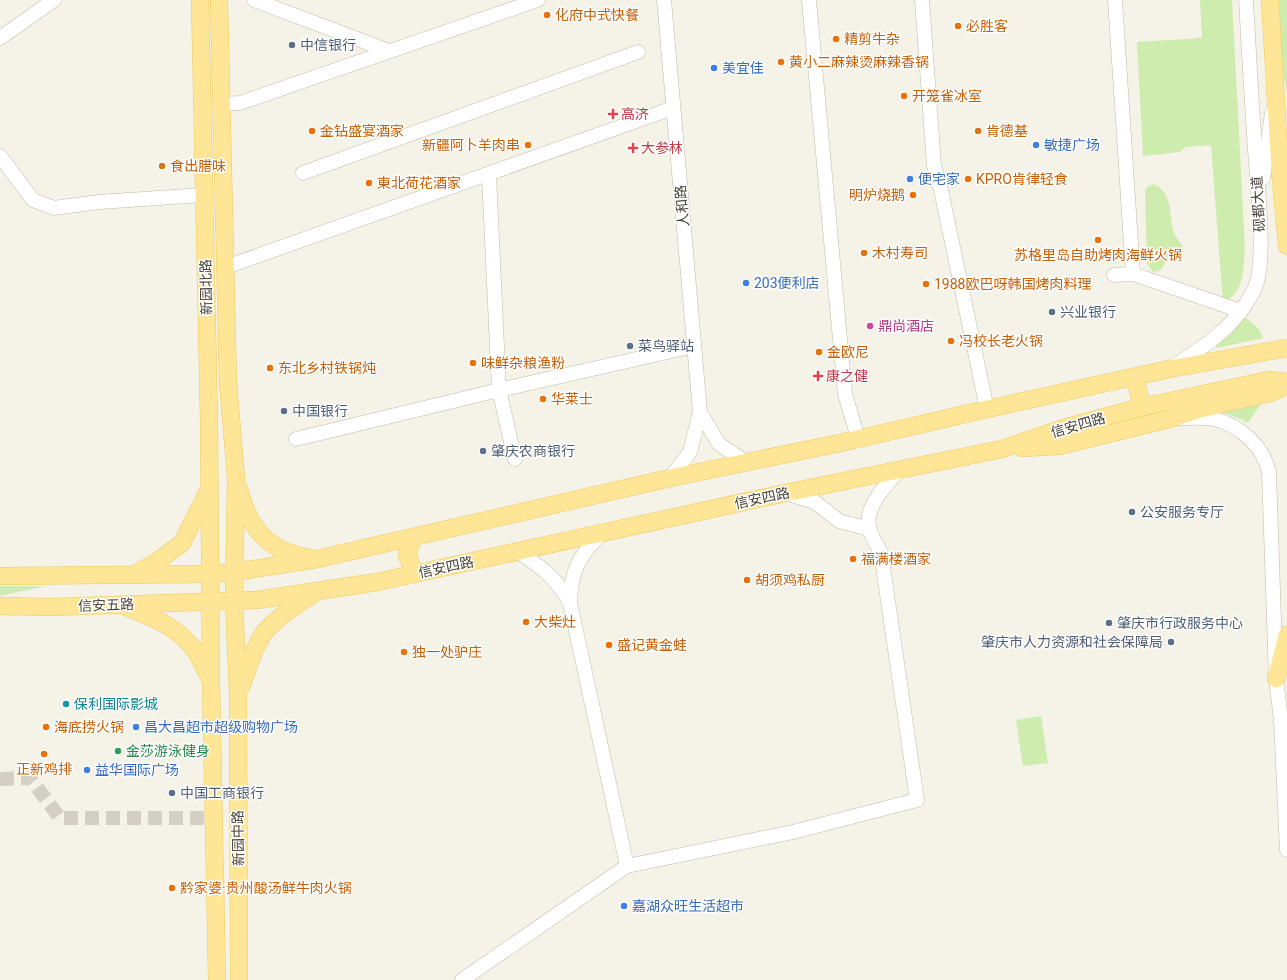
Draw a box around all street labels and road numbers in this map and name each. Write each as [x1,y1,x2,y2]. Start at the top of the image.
street label: 砚都大道 [1249,176,1267,232]
street label: 人和路 [672,184,692,228]
street label: 新园北路 [198,259,214,315]
street label: 信安四路 [1049,410,1107,440]
street label: 信安四路 [733,484,791,512]
street label: 信安四路 [417,553,475,581]
street label: 信安五路 [78,596,134,614]
street label: 新园中路 [230,810,246,866]

